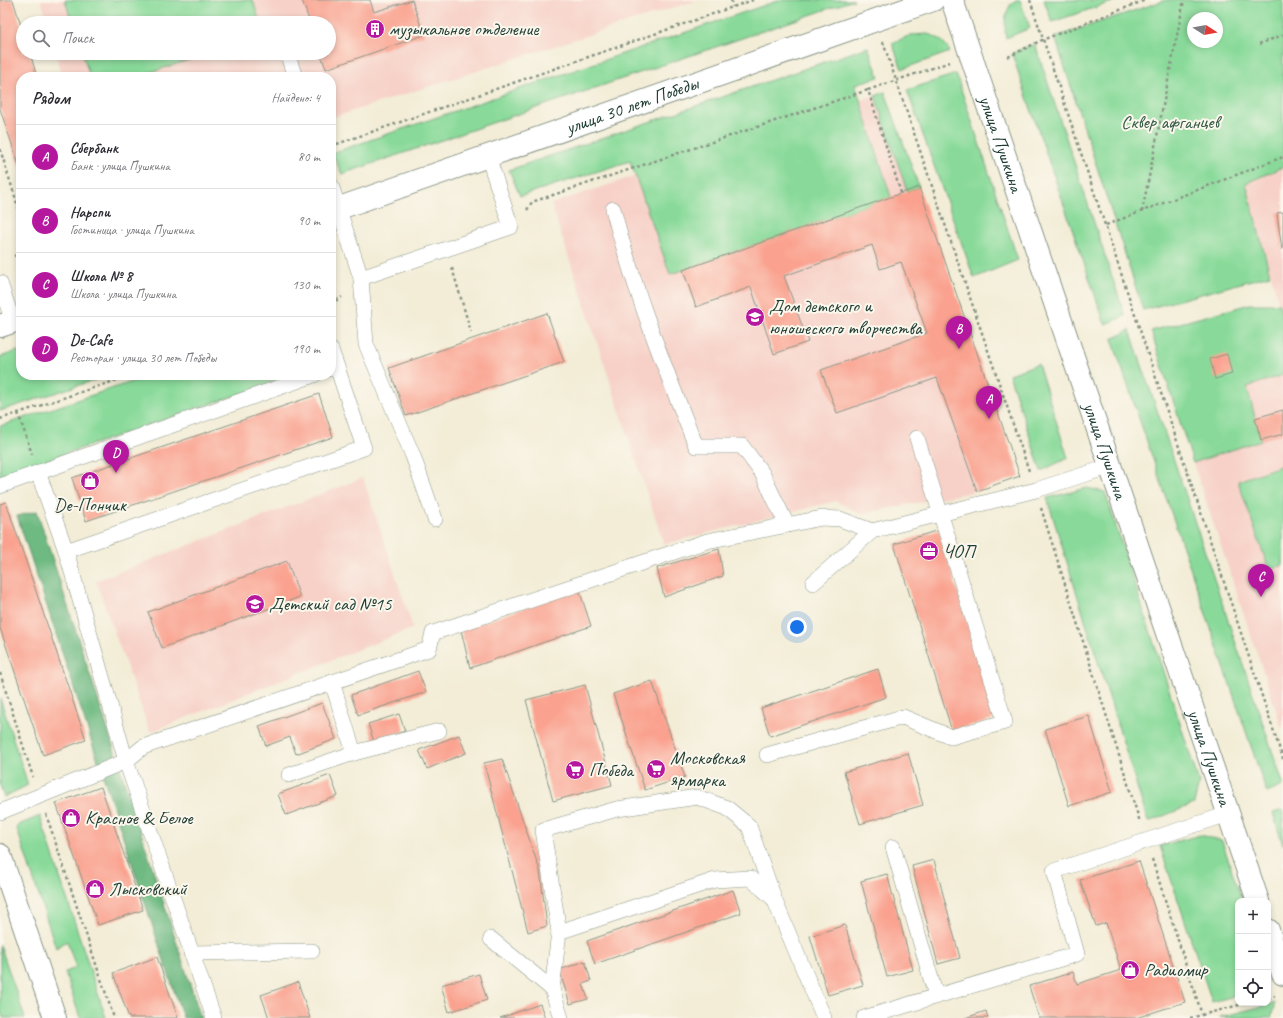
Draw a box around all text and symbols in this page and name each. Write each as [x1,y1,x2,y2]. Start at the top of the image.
north arrow [1187,12,1223,48]
search box [16,16,336,60]
place label: музыкальное отделение [389,17,540,41]
building icon: музыкальное отделение [364,18,386,40]
icon: search [30,27,52,49]
text: Поиск [62,29,94,48]
street label: улица 30 лет Победы [562,71,703,140]
text: Рядом [32,88,70,109]
text: Найдено: 4 [272,90,320,106]
street label: улица Пушкина [973,92,1029,197]
park label: Сквер афганцев [1121,110,1223,134]
text: Сбербанк [70,139,118,158]
text: A [42,149,48,165]
text: 80 m [298,149,320,165]
text: Банк · улица Пушкина [70,158,170,174]
text: Нарспи [70,203,110,222]
text: B [42,213,48,229]
text: 90 m [298,213,320,229]
text: Гостиница · улица Пушкина [70,222,194,238]
text: Школа № 8 [70,267,132,286]
text: C [42,277,48,293]
text: 130 m [292,277,320,293]
text: Школа · улица Пушкина [70,286,176,302]
place label: Дом детского и юношеского творчества [769,294,923,340]
school or university icon: Дом детского и юношеского творчества [744,306,766,328]
pin: B [946,316,972,349]
text: De-Cafe [70,331,112,350]
text: D [41,341,49,357]
text: 190 m [292,341,320,357]
text: Ресторан · улица 30 лет Победы [70,350,216,366]
pin: A [976,386,1002,419]
street label: улица Пушкина [1077,398,1133,504]
pin: D [103,440,129,473]
shop icon: De-Пончик [79,470,101,492]
place label: De-Пончик [54,493,127,517]
place label: ЧОП [943,539,977,563]
office icon: ЧОП [918,540,940,562]
pin: C [1248,564,1274,597]
place label: Детский сад №15 [269,592,393,616]
school or university icon: Детский сад №15 [244,593,266,615]
your location [787,617,807,637]
street label: улица Пушкина [1181,705,1237,811]
place label: Московская ярмарка [670,746,746,792]
place label: Победа [589,758,635,782]
supermarket icon: Московская ярмарка [645,758,667,780]
supermarket icon: Победа [564,759,586,781]
place label: Красное & Белое [85,806,194,830]
shop icon: Красное & Белое [60,807,82,829]
place label: Лысковский [109,877,188,901]
shop icon: Лысковский [84,878,106,900]
map controls [1235,898,1271,1006]
button: + [1235,898,1271,934]
button: − [1235,934,1271,970]
place label: Радиомир [1144,958,1209,982]
shop icon: Радиомир [1119,959,1141,981]
button: locate [1235,970,1271,1006]

